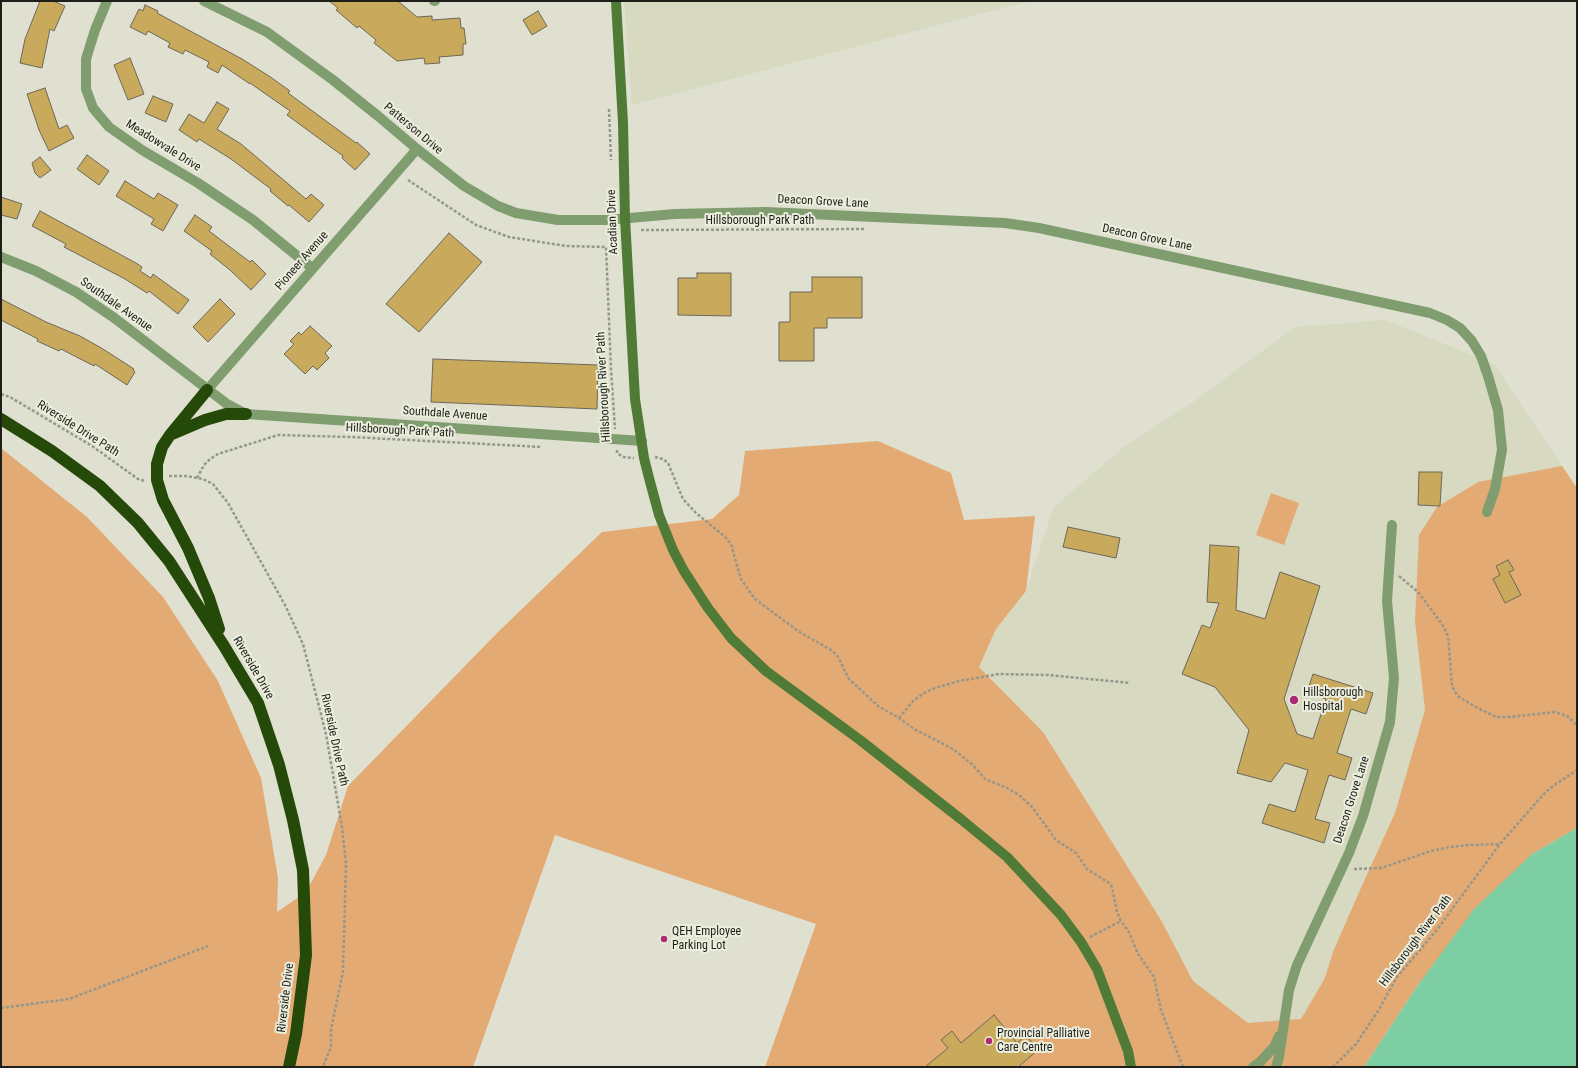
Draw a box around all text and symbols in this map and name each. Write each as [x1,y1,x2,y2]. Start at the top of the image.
street label: Patterson Drive [381,100,445,158]
street label: Meadowvale Drive [123,117,203,175]
street label: Acadian Drive [605,189,621,255]
street label: Deacon Grove Lane [777,192,869,212]
street label: Hillsborough Park Path [706,214,814,228]
street label: Deacon Grove Lane [1101,221,1193,255]
street label: Pioneer Avenue [272,229,332,293]
street label: Southdale Avenue [77,275,155,335]
street label: Hillsborough River Path [594,331,614,443]
street label: Riverside Drive Path [34,398,122,460]
street label: Southdale Avenue [402,404,488,424]
street label: Hillsborough Park Path [345,421,455,441]
street label: Riverside Drive [229,634,277,702]
place label: Hillsborough Hospital [1303,686,1363,714]
street label: Riverside Drive Path [317,692,351,788]
marker: Hillsborough Hospital [1288,694,1300,706]
street label: Deacon Grove Lane [1331,754,1373,846]
street label: Hillsborough River Path [1377,892,1455,990]
place label: QEH Employee Parking Lot [672,925,741,953]
marker: QEH Employee Parking Lot [659,934,669,944]
street label: Riverside Drive [275,962,297,1034]
place label: Provincial Palliative Care Centre [997,1027,1090,1055]
marker: Provincial Palliative Care Centre [984,1036,994,1046]

